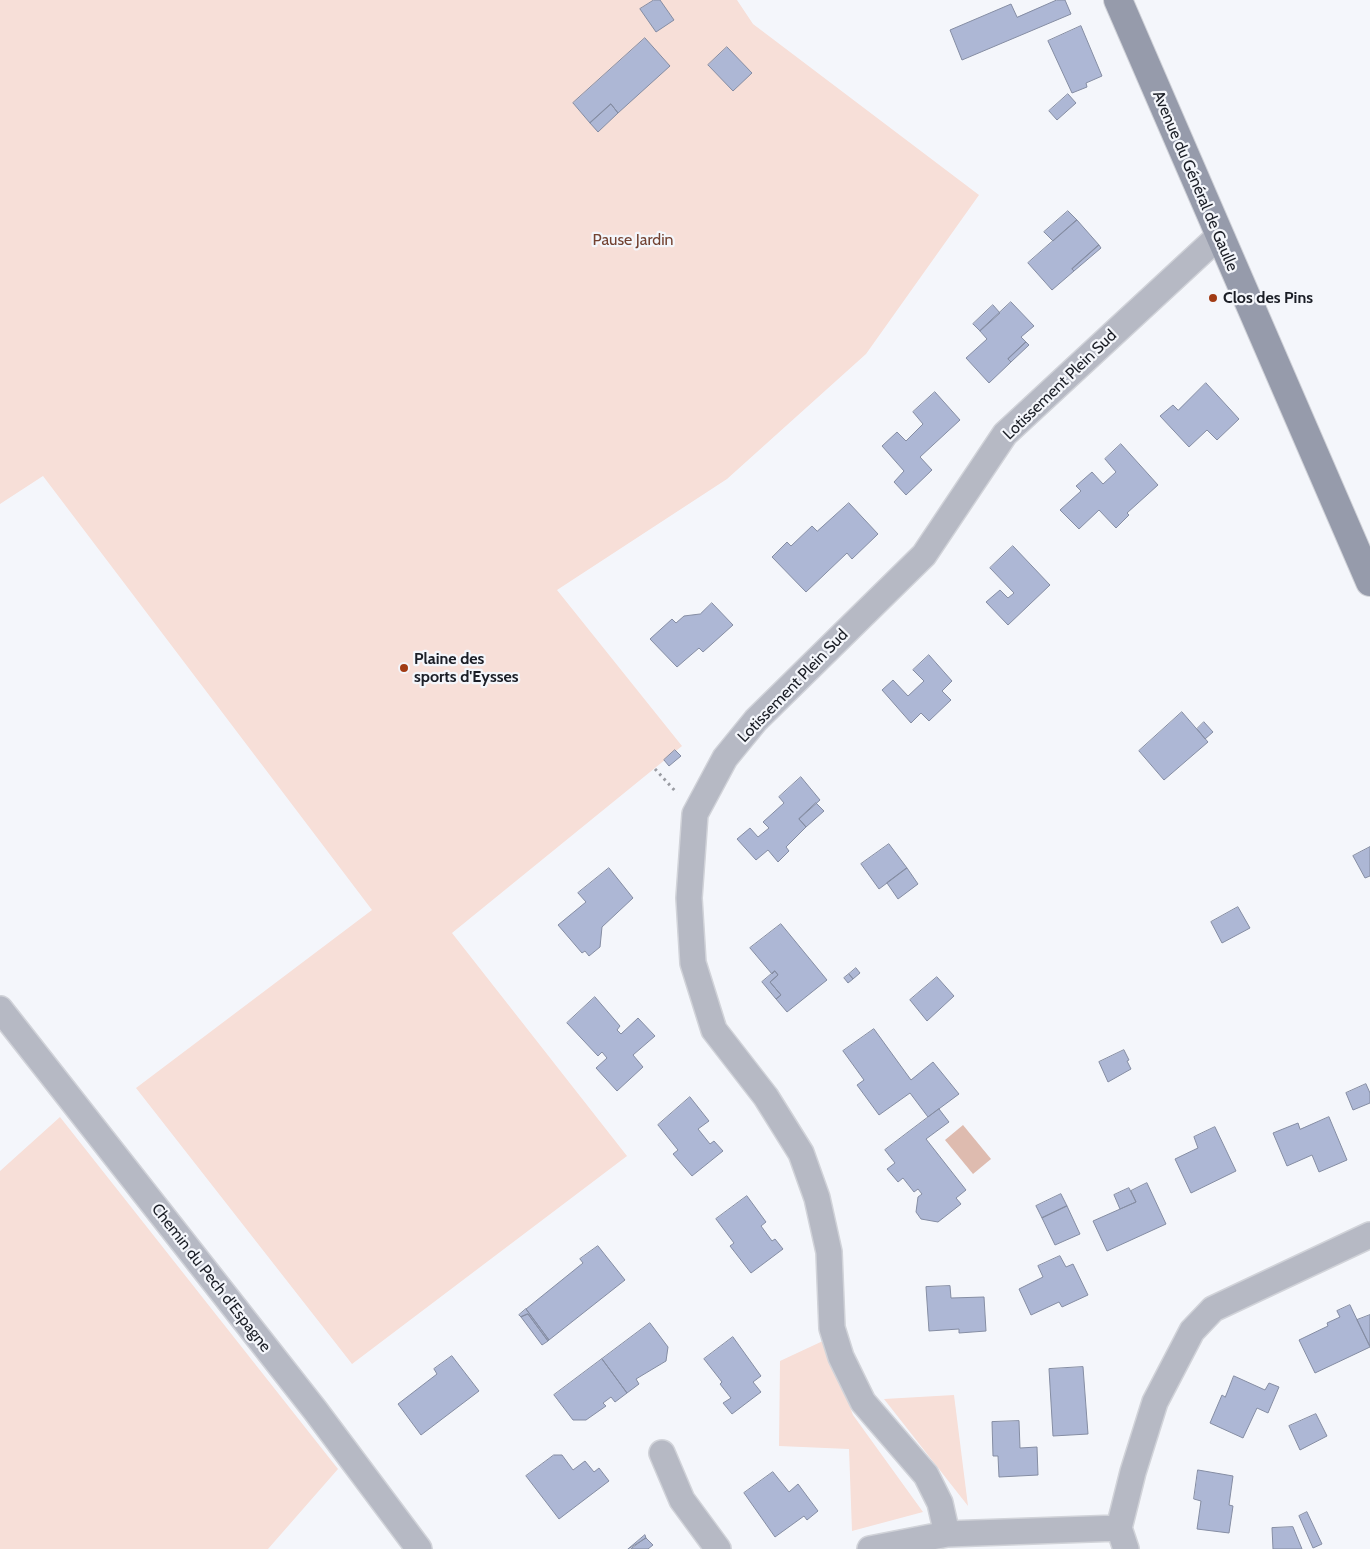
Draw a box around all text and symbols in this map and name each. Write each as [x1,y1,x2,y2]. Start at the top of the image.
street label: Avenue du Général de Gaulle [1148,88,1242,274]
park label: Pause Jardin [592,230,674,250]
place label: Clos des Pins [1223,288,1313,308]
marker: Clos des Pins [1207,292,1219,304]
street label: Lotissement Plein Sud [999,326,1121,444]
street label: Lotissement Plein Sud [734,625,852,747]
place label: Plaine des sports d'Eysses [414,649,518,687]
marker: Plaine des sports d'Eysses [398,662,410,674]
street label: Chemin du Pech d'Espagne [147,1200,275,1356]

